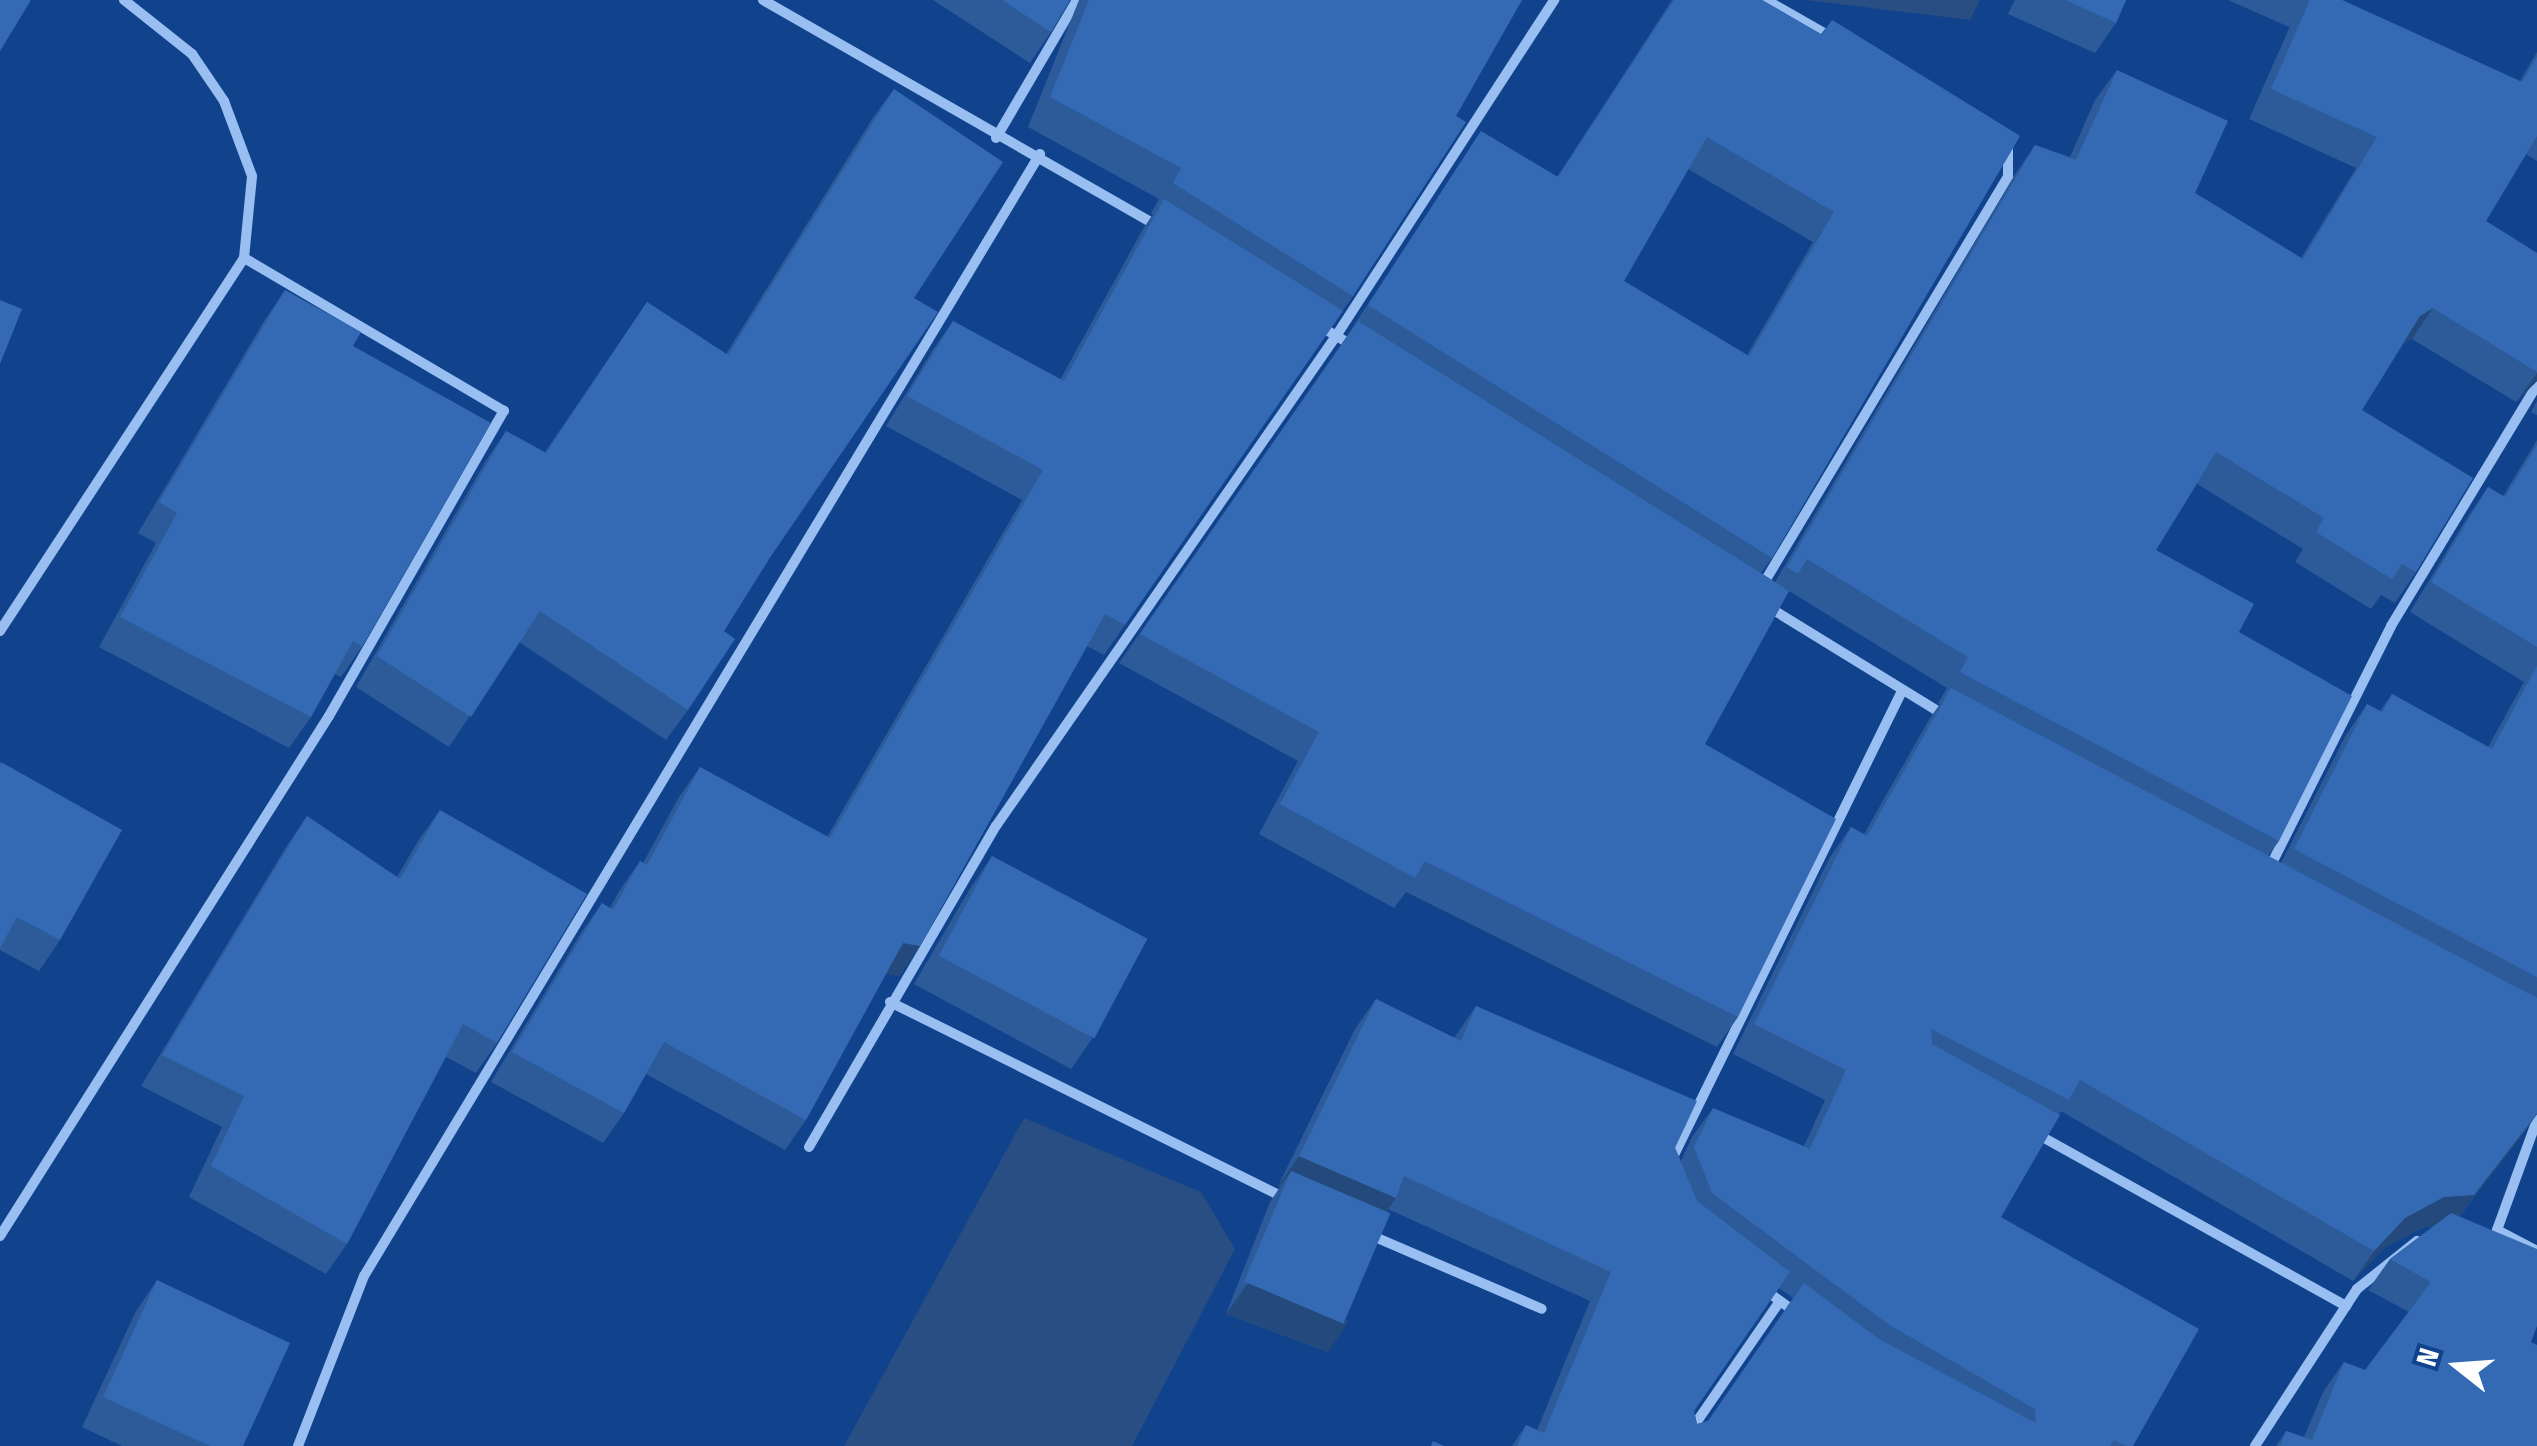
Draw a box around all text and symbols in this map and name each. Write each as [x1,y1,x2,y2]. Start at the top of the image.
north arrow [2407,1316,2507,1416]
text: N [2410,1344,2446,1370]

